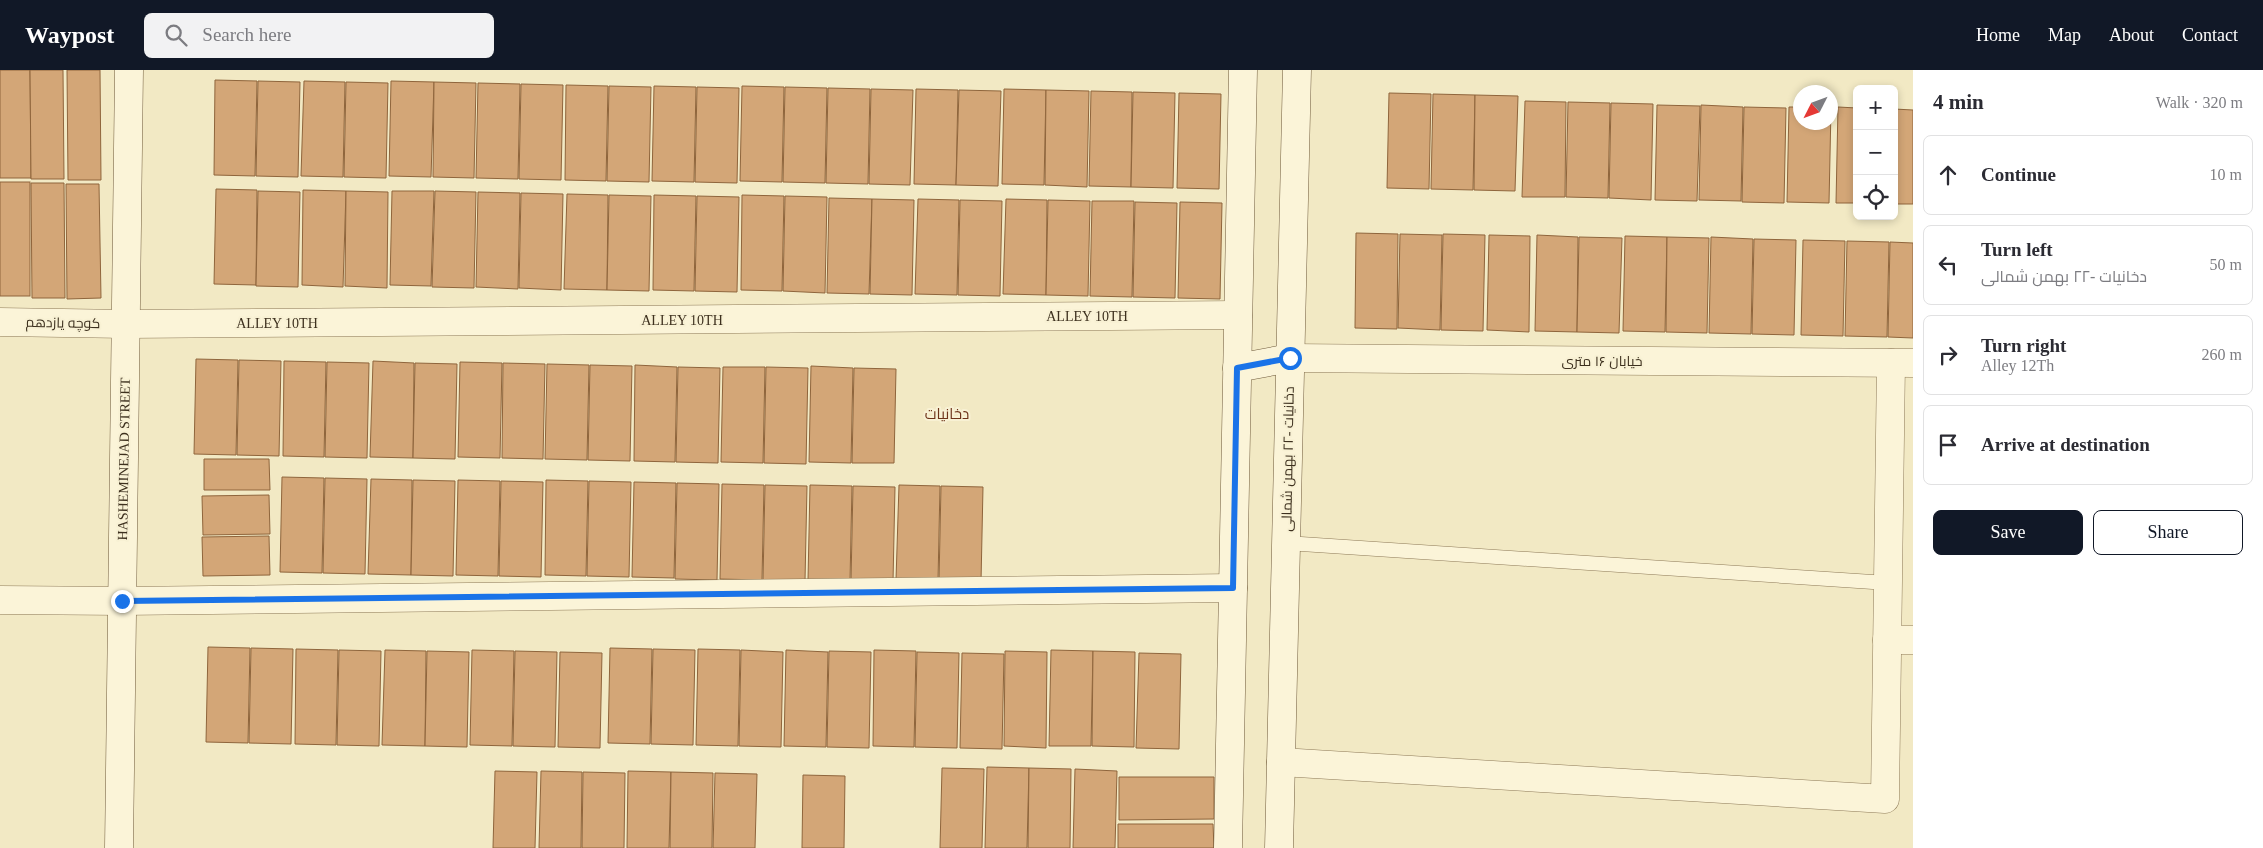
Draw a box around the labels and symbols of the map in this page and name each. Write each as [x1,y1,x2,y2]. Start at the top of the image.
north arrow [1793,85,1838,130]
street label: ALLEY 10TH [1046,309,1128,324]
street label: ALLEY 10TH [641,313,723,328]
street label: کوچه یازدهم [25,315,101,333]
street label: ALLEY 10TH [236,316,318,331]
route start [1279,347,1302,370]
street label: خیابان ۱۶ متری [1561,354,1643,369]
street label: HASHEMINEJAD STREET [115,377,133,541]
street label: دخانیات -۲۲ بهمن شمالی [1279,386,1297,532]
district label: دخانیات [925,406,969,422]
route end [111,590,134,613]

